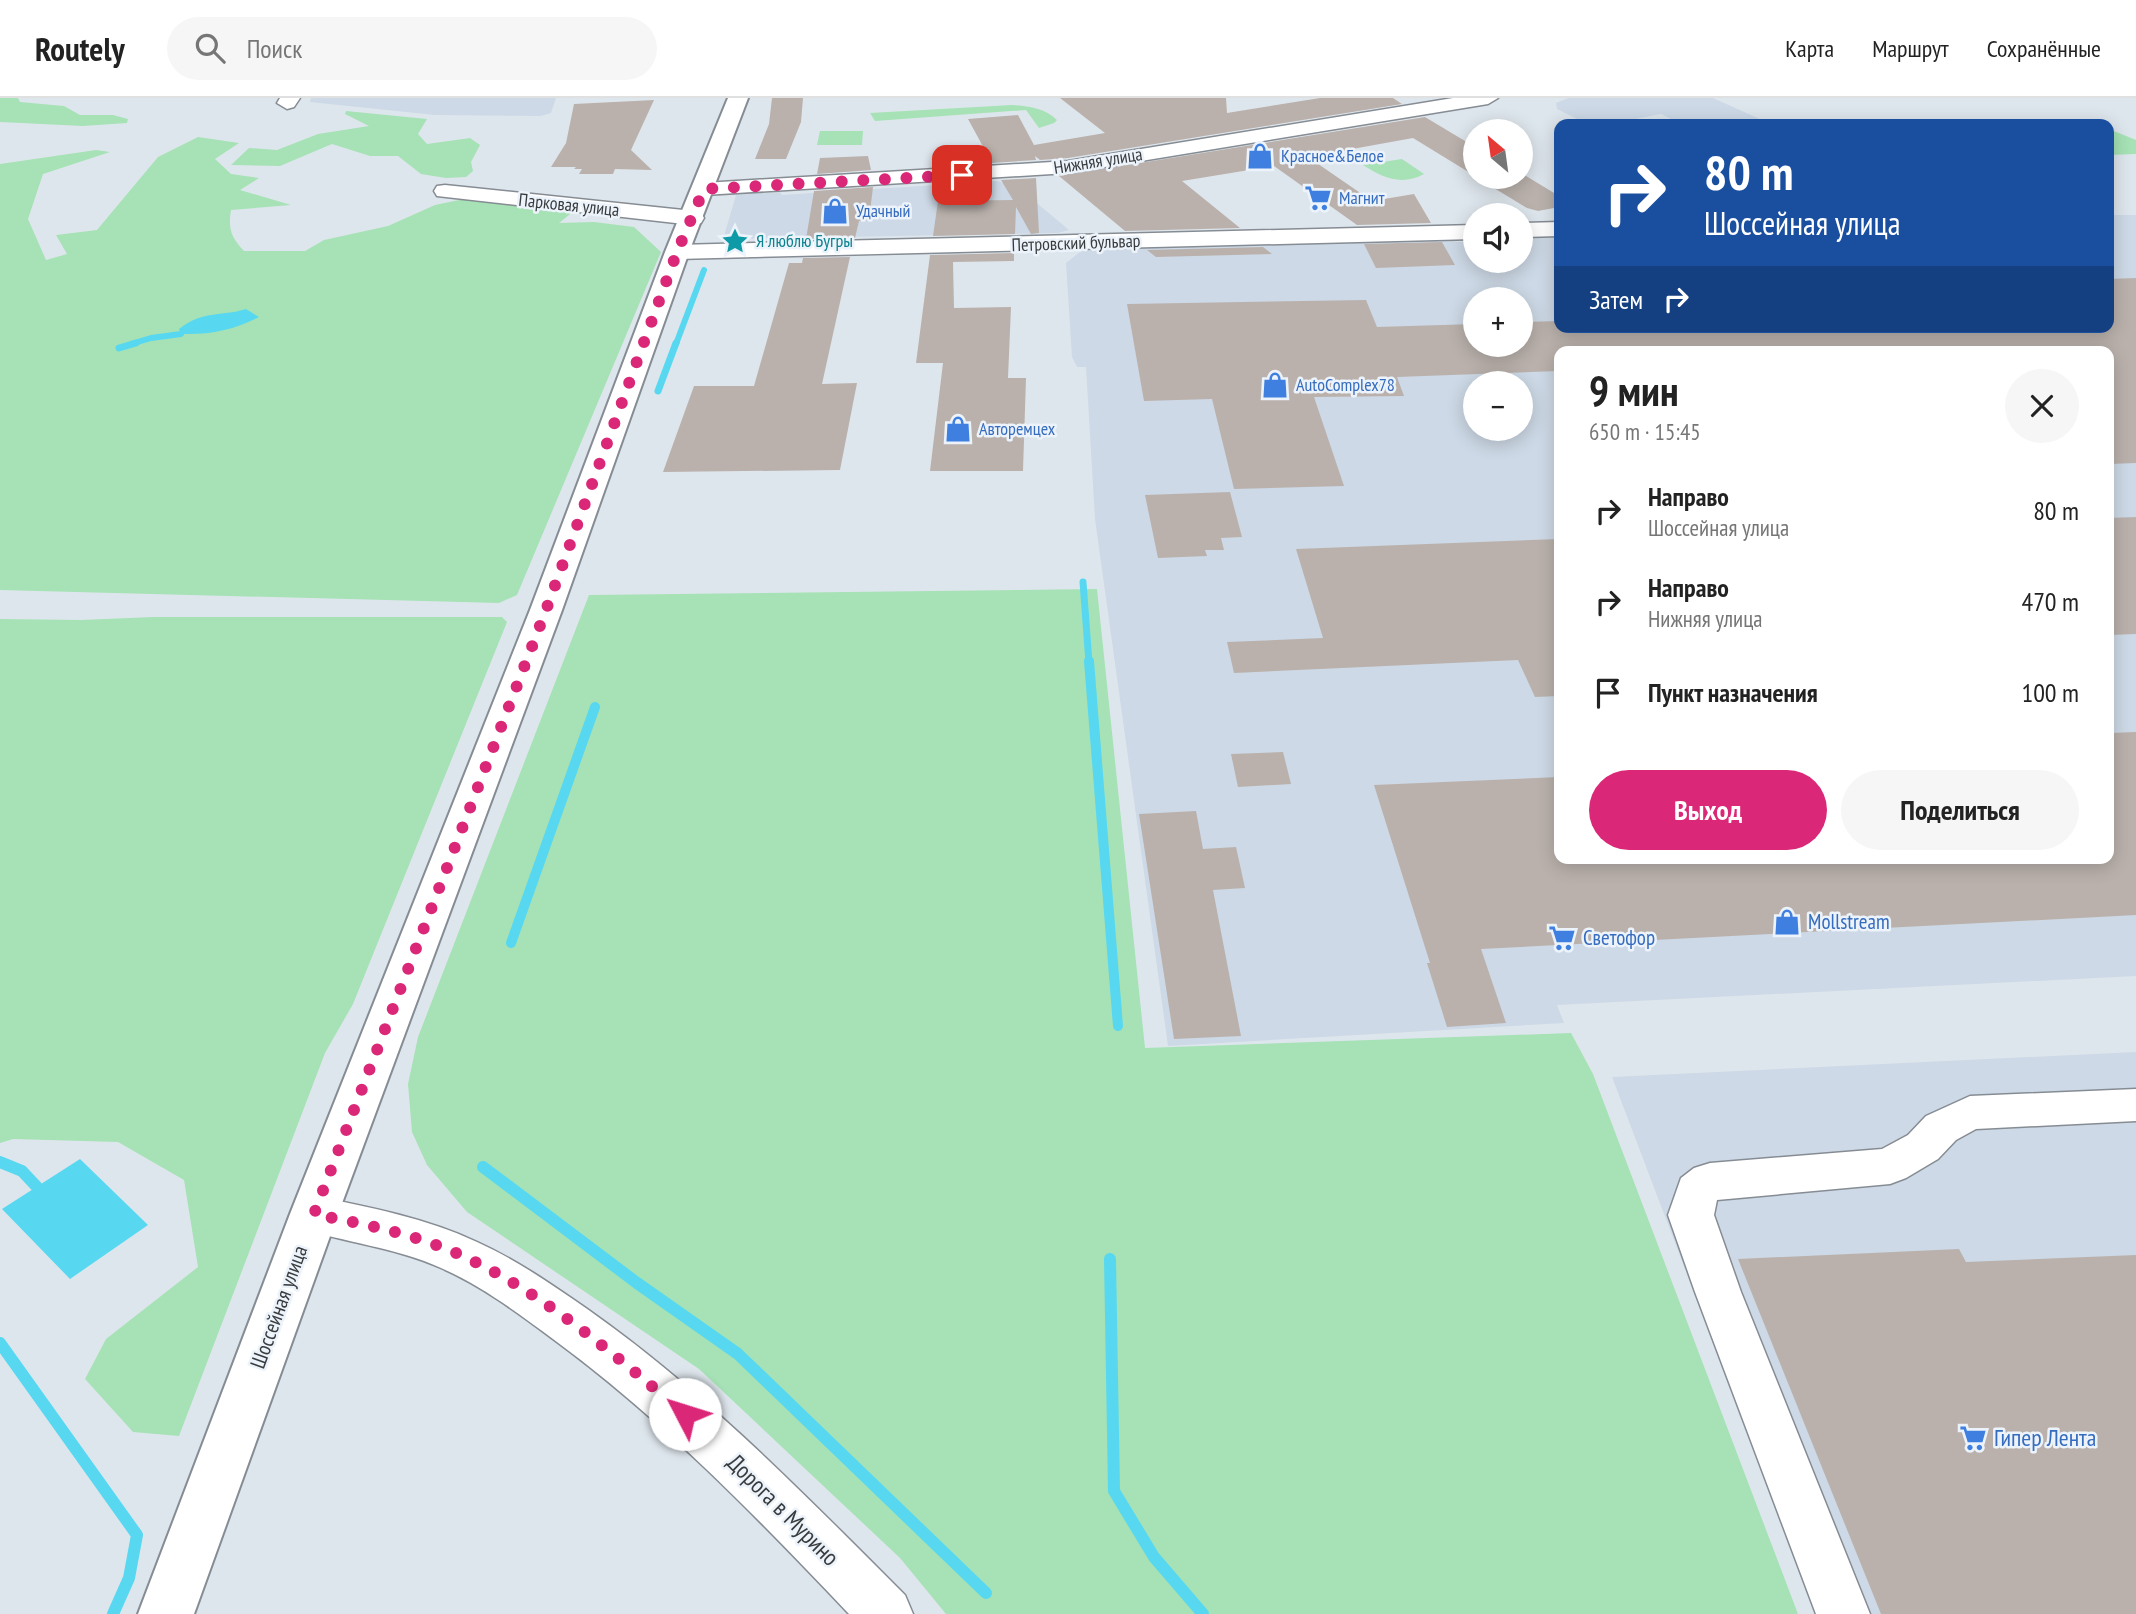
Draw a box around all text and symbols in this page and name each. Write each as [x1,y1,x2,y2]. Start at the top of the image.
search box [167,17,657,80]
text: Routely [35,27,125,70]
icon: search [191,29,229,67]
text: Поиск [247,32,302,65]
text: Карта [1785,33,1834,64]
text: Маршрут [1872,33,1949,64]
text: Сохранённые [1987,33,2101,64]
north arrow [1463,119,1533,189]
map controls [1463,119,1533,441]
text: 80 m [1704,140,1793,204]
shop icon: Красное&Белое [1245,141,1275,171]
street label: Нижняя улица [1052,142,1144,179]
place label: Красное&Белое [1281,144,1384,167]
pin [932,145,992,205]
icon: right [1589,147,1680,238]
icon: arrive [943,156,981,194]
supermarket icon: Магнит [1303,183,1333,213]
place label: Магнит [1339,186,1385,209]
street label: Парковая улица [518,188,621,221]
shop icon: Удачный [820,196,850,226]
place label: Удачный [856,199,910,222]
text: Шоссейная улица [1704,202,1900,244]
button: sound [1463,203,1533,273]
place icon: Я люблю Бугры [720,226,750,256]
place label: Я люблю Бугры [756,229,853,252]
street label: Петровский бульвар [1011,229,1141,256]
icon: right [1657,280,1695,318]
text: Затем [1589,283,1643,316]
button: + [1463,287,1533,357]
text: 9 мин [1589,363,1679,418]
button: close [2005,369,2079,443]
shop icon: AutoComplex78 [1260,370,1290,400]
button: − [1463,371,1533,441]
place label: AutoComplex78 [1296,373,1395,396]
shop icon: Авторемцех [943,414,973,444]
place label: Авторемцех [979,417,1056,440]
text: 650 m · 15:45 [1589,417,1701,446]
text: Направо [1648,480,1729,513]
icon: right [1589,492,1627,530]
text: 80 m [2033,494,2079,527]
text: Шоссейная улица [1648,513,1789,542]
text: Направо [1648,571,1729,604]
icon: right [1589,583,1627,621]
text: 470 m [2021,585,2079,618]
text: Нижняя улица [1648,604,1763,633]
icon: arrive [1589,674,1627,712]
text: Пункт назначения [1648,676,1818,709]
text: 100 m [2021,676,2079,709]
button: Выход [1589,770,1827,850]
button: Поделиться [1841,770,2079,850]
shop icon: Mollstream [1772,907,1802,937]
place label: Mollstream [1808,908,1890,935]
supermarket icon: Светофор [1547,923,1577,953]
place label: Светофор [1583,924,1655,951]
street label: Шоссейная улица [244,1242,313,1372]
position arrow [648,1377,722,1451]
place label: Гипер Лента [1994,1422,2096,1453]
supermarket icon: Гипер Лента [1958,1423,1988,1453]
street label: Дорога в Мурино [721,1447,846,1572]

